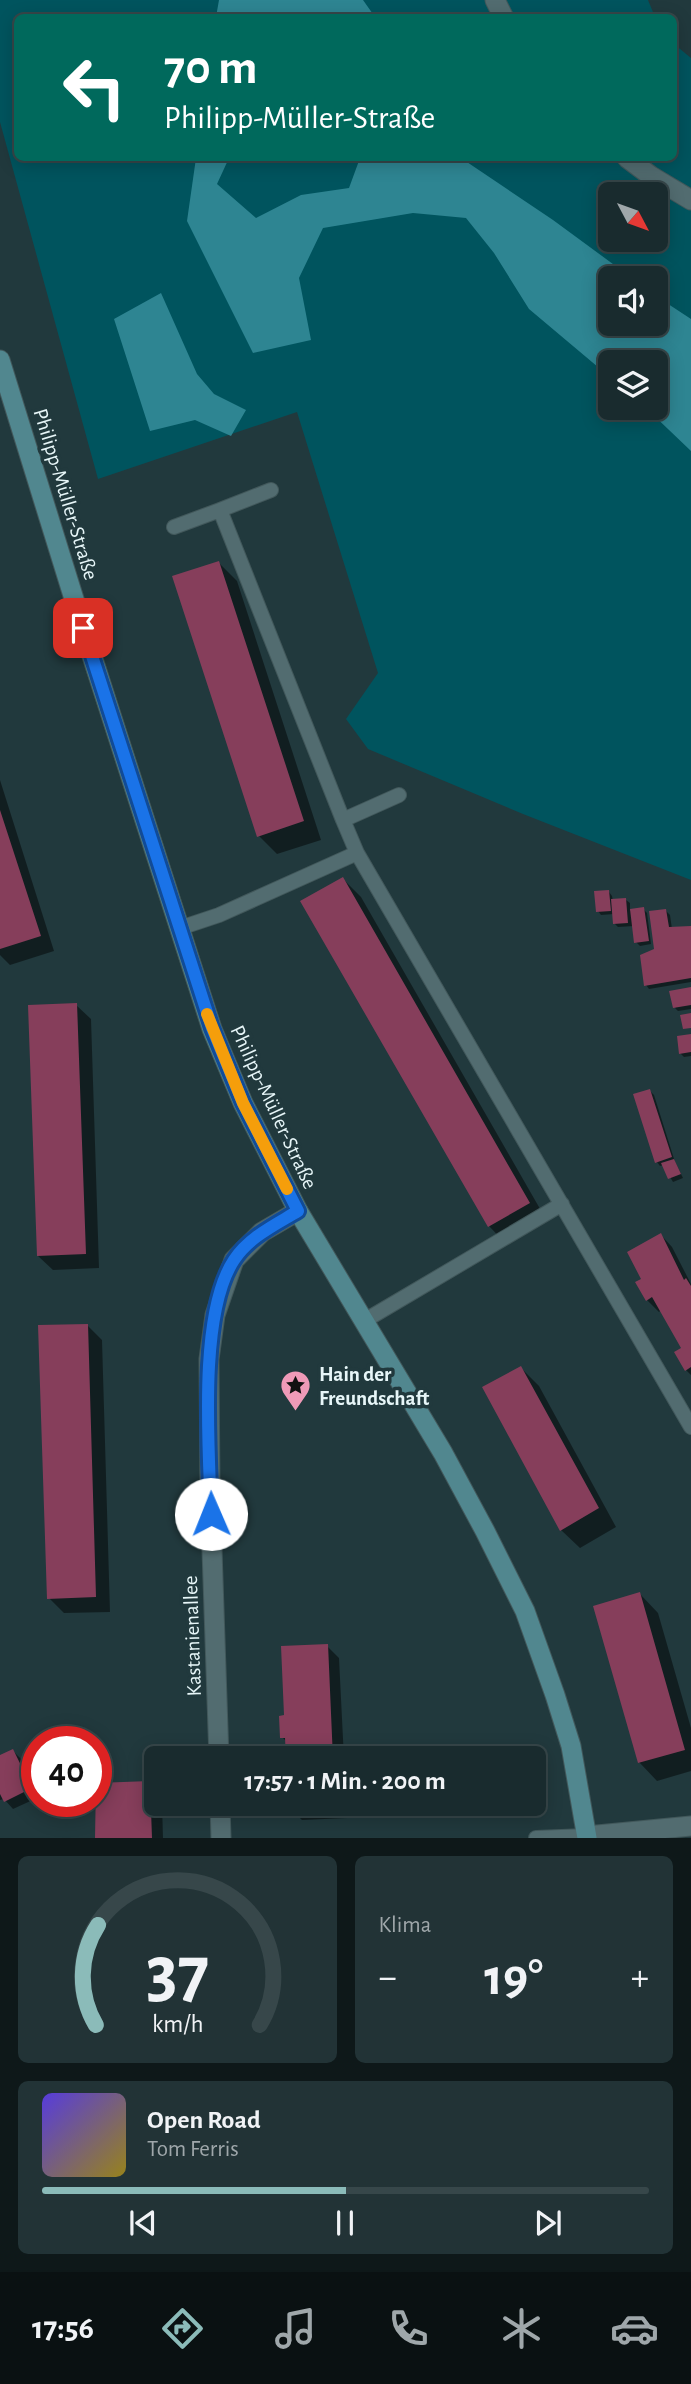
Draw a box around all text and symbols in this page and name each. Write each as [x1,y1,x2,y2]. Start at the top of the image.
icon: left [49,42,140,133]
text: 70 m [164,44,258,93]
text: Philipp-Müller-Straße [164,102,435,134]
north arrow [598,182,668,252]
map controls [598,182,668,420]
button: sound [598,266,668,336]
button: layers [598,350,668,420]
street label: Philipp-Müller-Straße [29,406,102,582]
pin [53,598,113,658]
icon: arrive [64,609,102,647]
street label: Philipp-Müller-Straße [226,1022,321,1192]
place label: Hain der Freundschaft [319,1364,429,1409]
place icon: Hain der Freundschaft [279,1369,313,1413]
position arrow [174,1477,248,1551]
street label: Kastanienallee [180,1575,205,1697]
speed limit sign: 40 [21,1726,112,1817]
text: 17:57 · 1 Min. · 200 m [244,1768,446,1794]
text: Klima [379,1914,431,1937]
text: 37 [146,1938,209,2011]
text: 19° [484,1952,543,2004]
text: − [379,1959,397,1997]
text: + [631,1959,649,1997]
text: km/h [151,2012,203,2037]
text: Open Road [147,2107,261,2133]
text: Tom Ferris [147,2138,239,2161]
icon: previous [124,2204,162,2242]
icon: pause [326,2204,364,2242]
icon: next [529,2204,567,2242]
icon: directions [158,2304,207,2353]
icon: music [271,2304,320,2353]
icon: phone [384,2304,433,2353]
icon: climate [497,2304,546,2353]
icon: car [610,2304,659,2353]
text: 17:56 [32,2312,94,2344]

